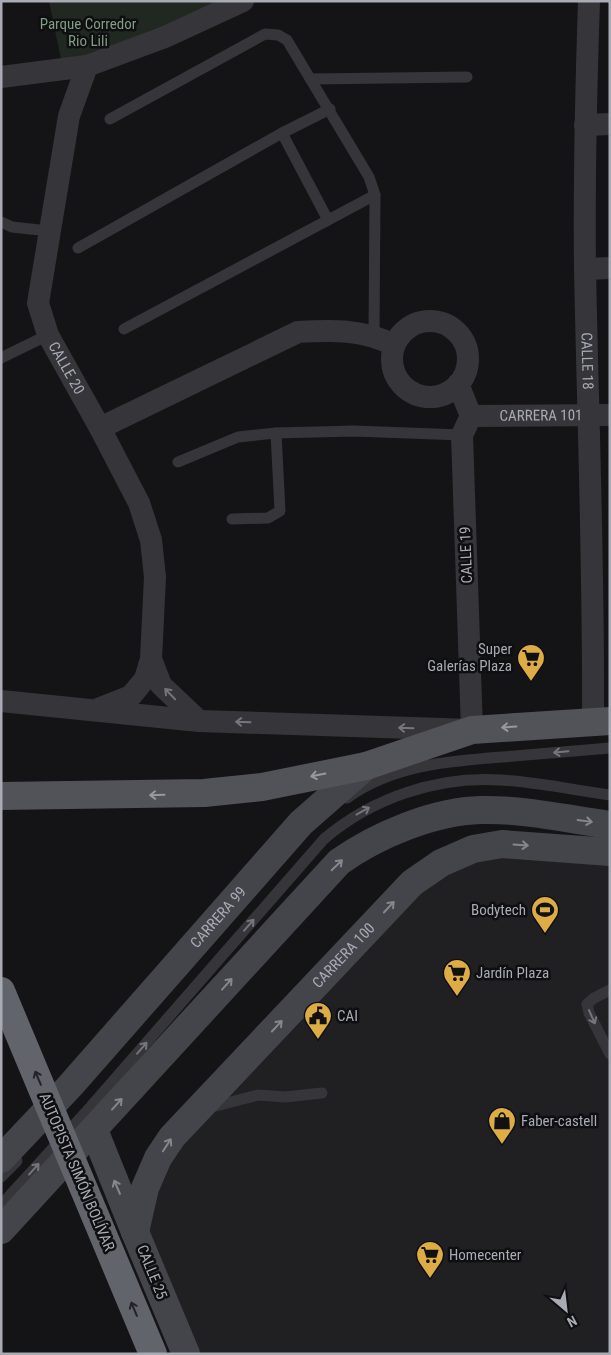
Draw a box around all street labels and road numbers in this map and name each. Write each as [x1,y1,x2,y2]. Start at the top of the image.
street label: CALLE 18 [577,332,597,390]
street label: CALLE 20 [45,339,88,397]
street label: CARRERA 101 [499,406,582,425]
street label: CALLE 19 [456,526,476,584]
street label: CARRERA 99 [187,883,250,952]
street label: CARRERA 100 [308,919,379,992]
street label: AUTOPISTA SIMÓN BOLÍVAR [36,1090,118,1254]
street label: CALLE 25 [133,1242,171,1302]

